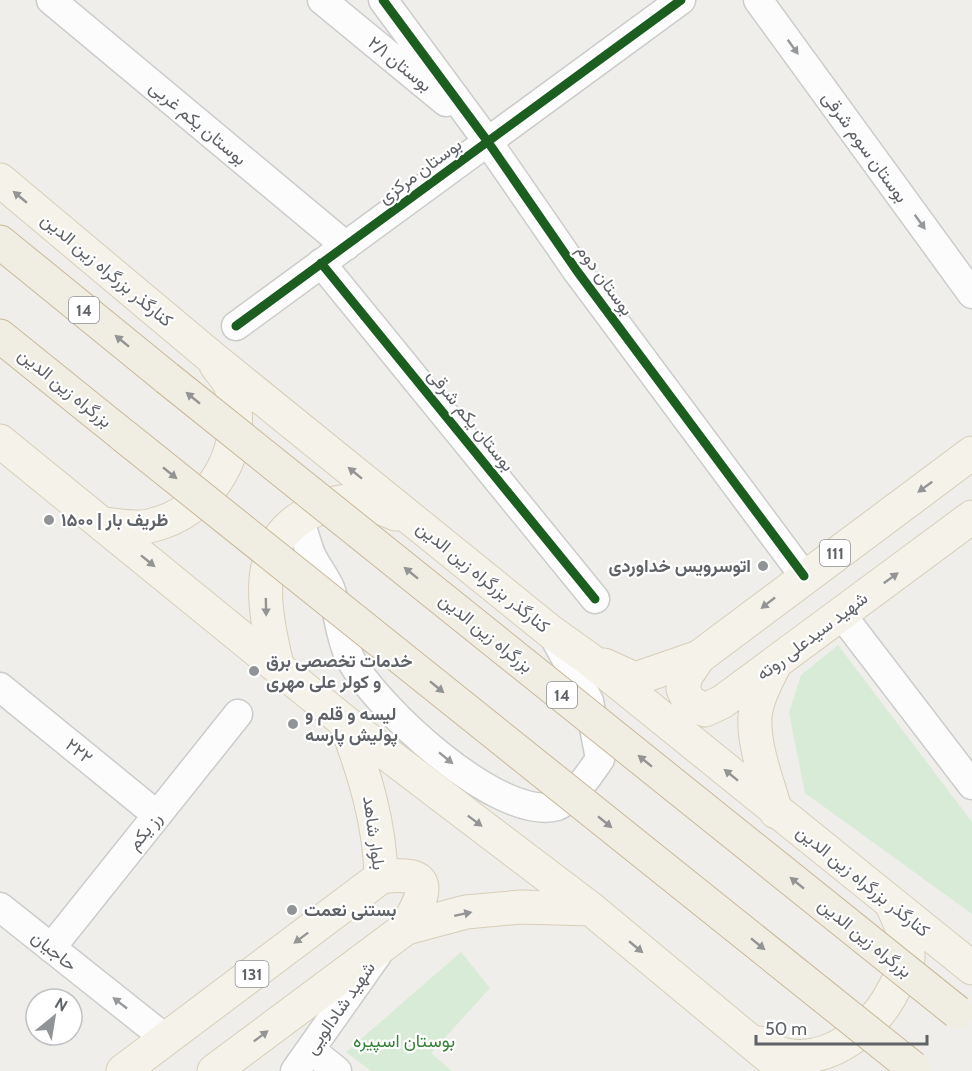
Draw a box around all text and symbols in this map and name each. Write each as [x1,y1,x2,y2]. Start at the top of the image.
street label: بوستان ۲/۱ [364,32,436,96]
one-way arrow [787,39,799,55]
street label: بوستان یکم غربی [144,76,251,171]
street label: بوستان سوم شرقی [816,87,913,207]
street label: بوستان مرکزی [374,133,466,209]
one-way arrow [13,191,28,204]
street label: کنارگذر بزرگراه زین الدین [37,208,177,332]
one-way arrow [913,215,925,230]
street label: بوستان دوم [571,240,638,320]
road number: 14 [69,297,99,323]
one-way arrow [115,335,130,348]
street label: بزرگراه زین الدین [14,343,116,433]
street label: بوستان یکم شرقی [422,364,519,476]
one-way arrow [185,392,201,405]
one-way arrow [162,466,177,479]
one-way arrow [347,467,363,480]
one-way arrow [917,481,933,493]
place label: ظریف بار | ۱۵۰۰ [61,509,168,531]
marker: ظریف بار | ۱۵۰۰ [42,513,56,527]
street label: کنارگذر بزرگراه زین الدین [412,517,554,637]
road number: 111 [820,540,850,566]
one-way arrow [141,555,156,567]
place label: اتوسرویس خداوردی [609,555,751,577]
marker: اتوسرویس خداوردی [756,559,770,573]
one-way arrow [403,568,418,580]
one-way arrow [883,572,898,584]
street label: شهید سیدعلی روته [752,587,872,685]
street label: بزرگراه زین الدین [435,589,537,677]
one-way arrow [761,597,776,609]
one-way arrow [261,598,271,617]
place label: خدمات تخصصی برق و کولر علی مهری [266,650,413,693]
marker: خدمات تخصصی برق و کولر علی مهری [247,664,261,678]
one-way arrow [429,680,445,693]
road number: 14 [547,682,577,708]
place label: لیسه و قلم و پولیش پارسه [305,703,398,747]
marker: لیسه و قلم و پولیش پارسه [286,717,300,731]
street label: ۲۲۲ [61,734,97,768]
one-way arrow [438,751,453,763]
one-way arrow [637,755,652,768]
one-way arrow [724,769,739,782]
street label: بلوار شاهد [358,795,390,871]
street label: رز یکم [123,808,168,855]
one-way arrow [467,815,483,827]
one-way arrow [598,815,613,827]
street label: کنارگذر بزرگراه زین الدین [792,821,934,941]
one-way arrow [789,877,804,890]
street label: بزرگراه زین الدین [814,894,916,982]
place label: بستنی نعمت [304,899,396,921]
marker: بستنی نعمت [285,903,299,917]
one-way arrow [454,909,473,918]
street label: حاجیان [27,926,81,976]
one-way arrow [293,931,308,943]
one-way arrow [750,937,765,949]
one-way arrow [628,940,644,953]
street label: شهید شادالویی [300,957,380,1059]
road number: 131 [236,961,268,987]
north arrow [24,987,84,1047]
text: N [52,993,71,1015]
one-way arrow [112,997,127,1009]
scale bar [756,1008,927,1046]
text: 50 m [765,1018,807,1040]
one-way arrow [253,1030,269,1042]
park label: بوستان اسپیره [353,1030,455,1053]

